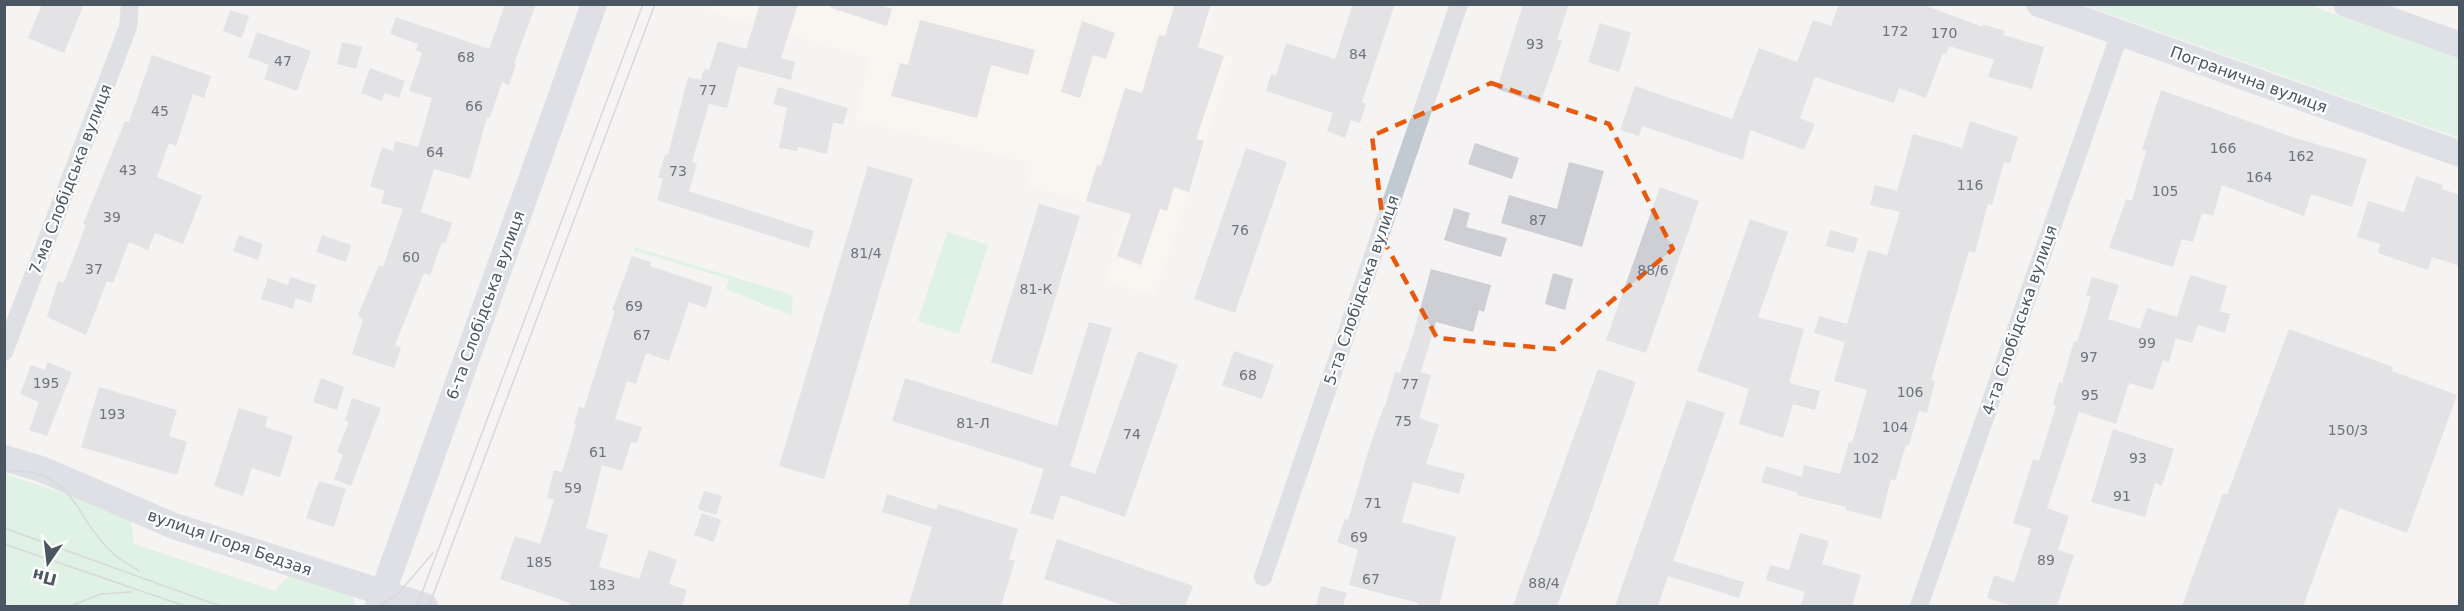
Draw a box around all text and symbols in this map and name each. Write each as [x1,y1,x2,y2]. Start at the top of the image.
house number: 172 [1882,23,1908,39]
house number: 170 [1931,25,1957,41]
house number: 93 [1526,36,1544,52]
street label: Погранична вулиця [2168,42,2330,117]
house number: 84 [1349,46,1367,62]
house number: 68 [457,49,475,65]
house number: 47 [274,53,292,69]
street label: 7-ма Слобідська вулиця [25,81,116,277]
house number: 77 [699,82,717,98]
house number: 66 [465,98,483,114]
house number: 45 [151,103,169,119]
house number: 166 [2210,140,2236,156]
house number: 64 [426,144,444,160]
house number: 162 [2288,148,2314,164]
house number: 43 [119,162,137,178]
house number: 73 [669,163,687,179]
house number: 164 [2246,169,2272,185]
house number: 116 [1957,177,1983,193]
house number: 105 [2152,183,2178,199]
street label: 5-та Слобідська вулиця [1320,193,1403,388]
street label: 6-та Слобідська вулиця [442,208,529,402]
house number: 39 [103,209,121,225]
house number: 87 [1529,212,1547,228]
house number: 76 [1231,222,1249,238]
street label: 4-та Слобідська вулиця [1978,223,2061,418]
house number: 81/4 [850,245,882,261]
house number: 60 [402,249,420,265]
house number: 37 [85,261,103,277]
house number: 88/6 [1637,262,1669,278]
house number: 81-К [1020,281,1052,297]
house number: 69 [625,298,643,314]
house number: 67 [633,327,651,343]
house number: 99 [2138,335,2156,351]
house number: 97 [2080,349,2098,365]
house number: 68 [1239,367,1257,383]
house number: 195 [33,375,59,391]
house number: 77 [1401,376,1419,392]
house number: 106 [1897,384,1923,400]
house number: 95 [2081,387,2099,403]
house number: 193 [99,406,125,422]
house number: 75 [1394,413,1412,429]
house number: 81-Л [956,415,990,431]
house number: 104 [1882,419,1908,435]
house number: 150/3 [2328,422,2368,438]
house number: 74 [1123,426,1141,442]
house number: 61 [589,444,607,460]
house number: 102 [1853,450,1879,466]
house number: 93 [2129,450,2147,466]
house number: 59 [564,480,582,496]
house number: 91 [2113,488,2131,504]
house number: 71 [1364,495,1382,511]
street label: вулиця Ігоря Бедзая [145,505,315,580]
house number: 69 [1350,529,1368,545]
north arrow [18,533,78,593]
house number: 89 [2037,552,2055,568]
house number: 185 [526,554,552,570]
text: Пн [30,565,59,589]
house number: 67 [1362,571,1380,587]
house number: 88/4 [1528,575,1560,591]
house number: 183 [589,577,615,593]

